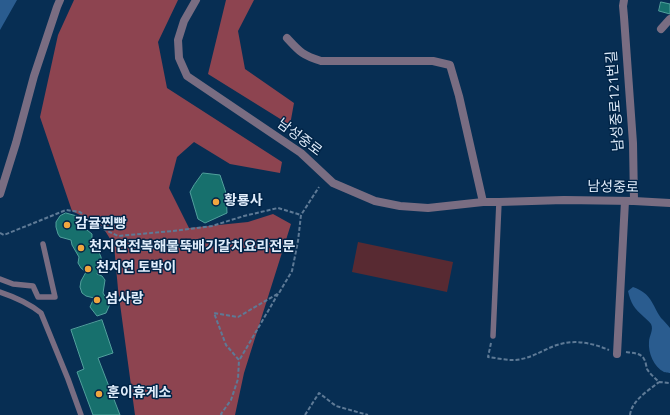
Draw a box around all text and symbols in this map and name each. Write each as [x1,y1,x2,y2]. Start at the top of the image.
street label: 남성중로121번길 [604,50,628,152]
street label: 남성중로 [273,116,325,160]
street label: 남성중로 [587,179,639,197]
place label: 황룡사 [224,194,263,210]
marker: 황룡사 [211,197,221,207]
place label: 감귤찐빵 [75,217,127,233]
marker: 감귤찐빵 [62,220,72,230]
place label: 천지연전복해물뚝배기갈치요리전문 [89,240,295,256]
marker: 천지연전복해물뚝배기갈치요리전문 [76,243,86,253]
place label: 천지연 토박이 [96,261,176,277]
marker: 천지연 토박이 [83,264,93,274]
place label: 섬사랑 [105,292,144,308]
marker: 섬사랑 [92,295,102,305]
place label: 훈이휴게소 [107,386,171,402]
marker: 훈이휴게소 [94,389,104,399]

